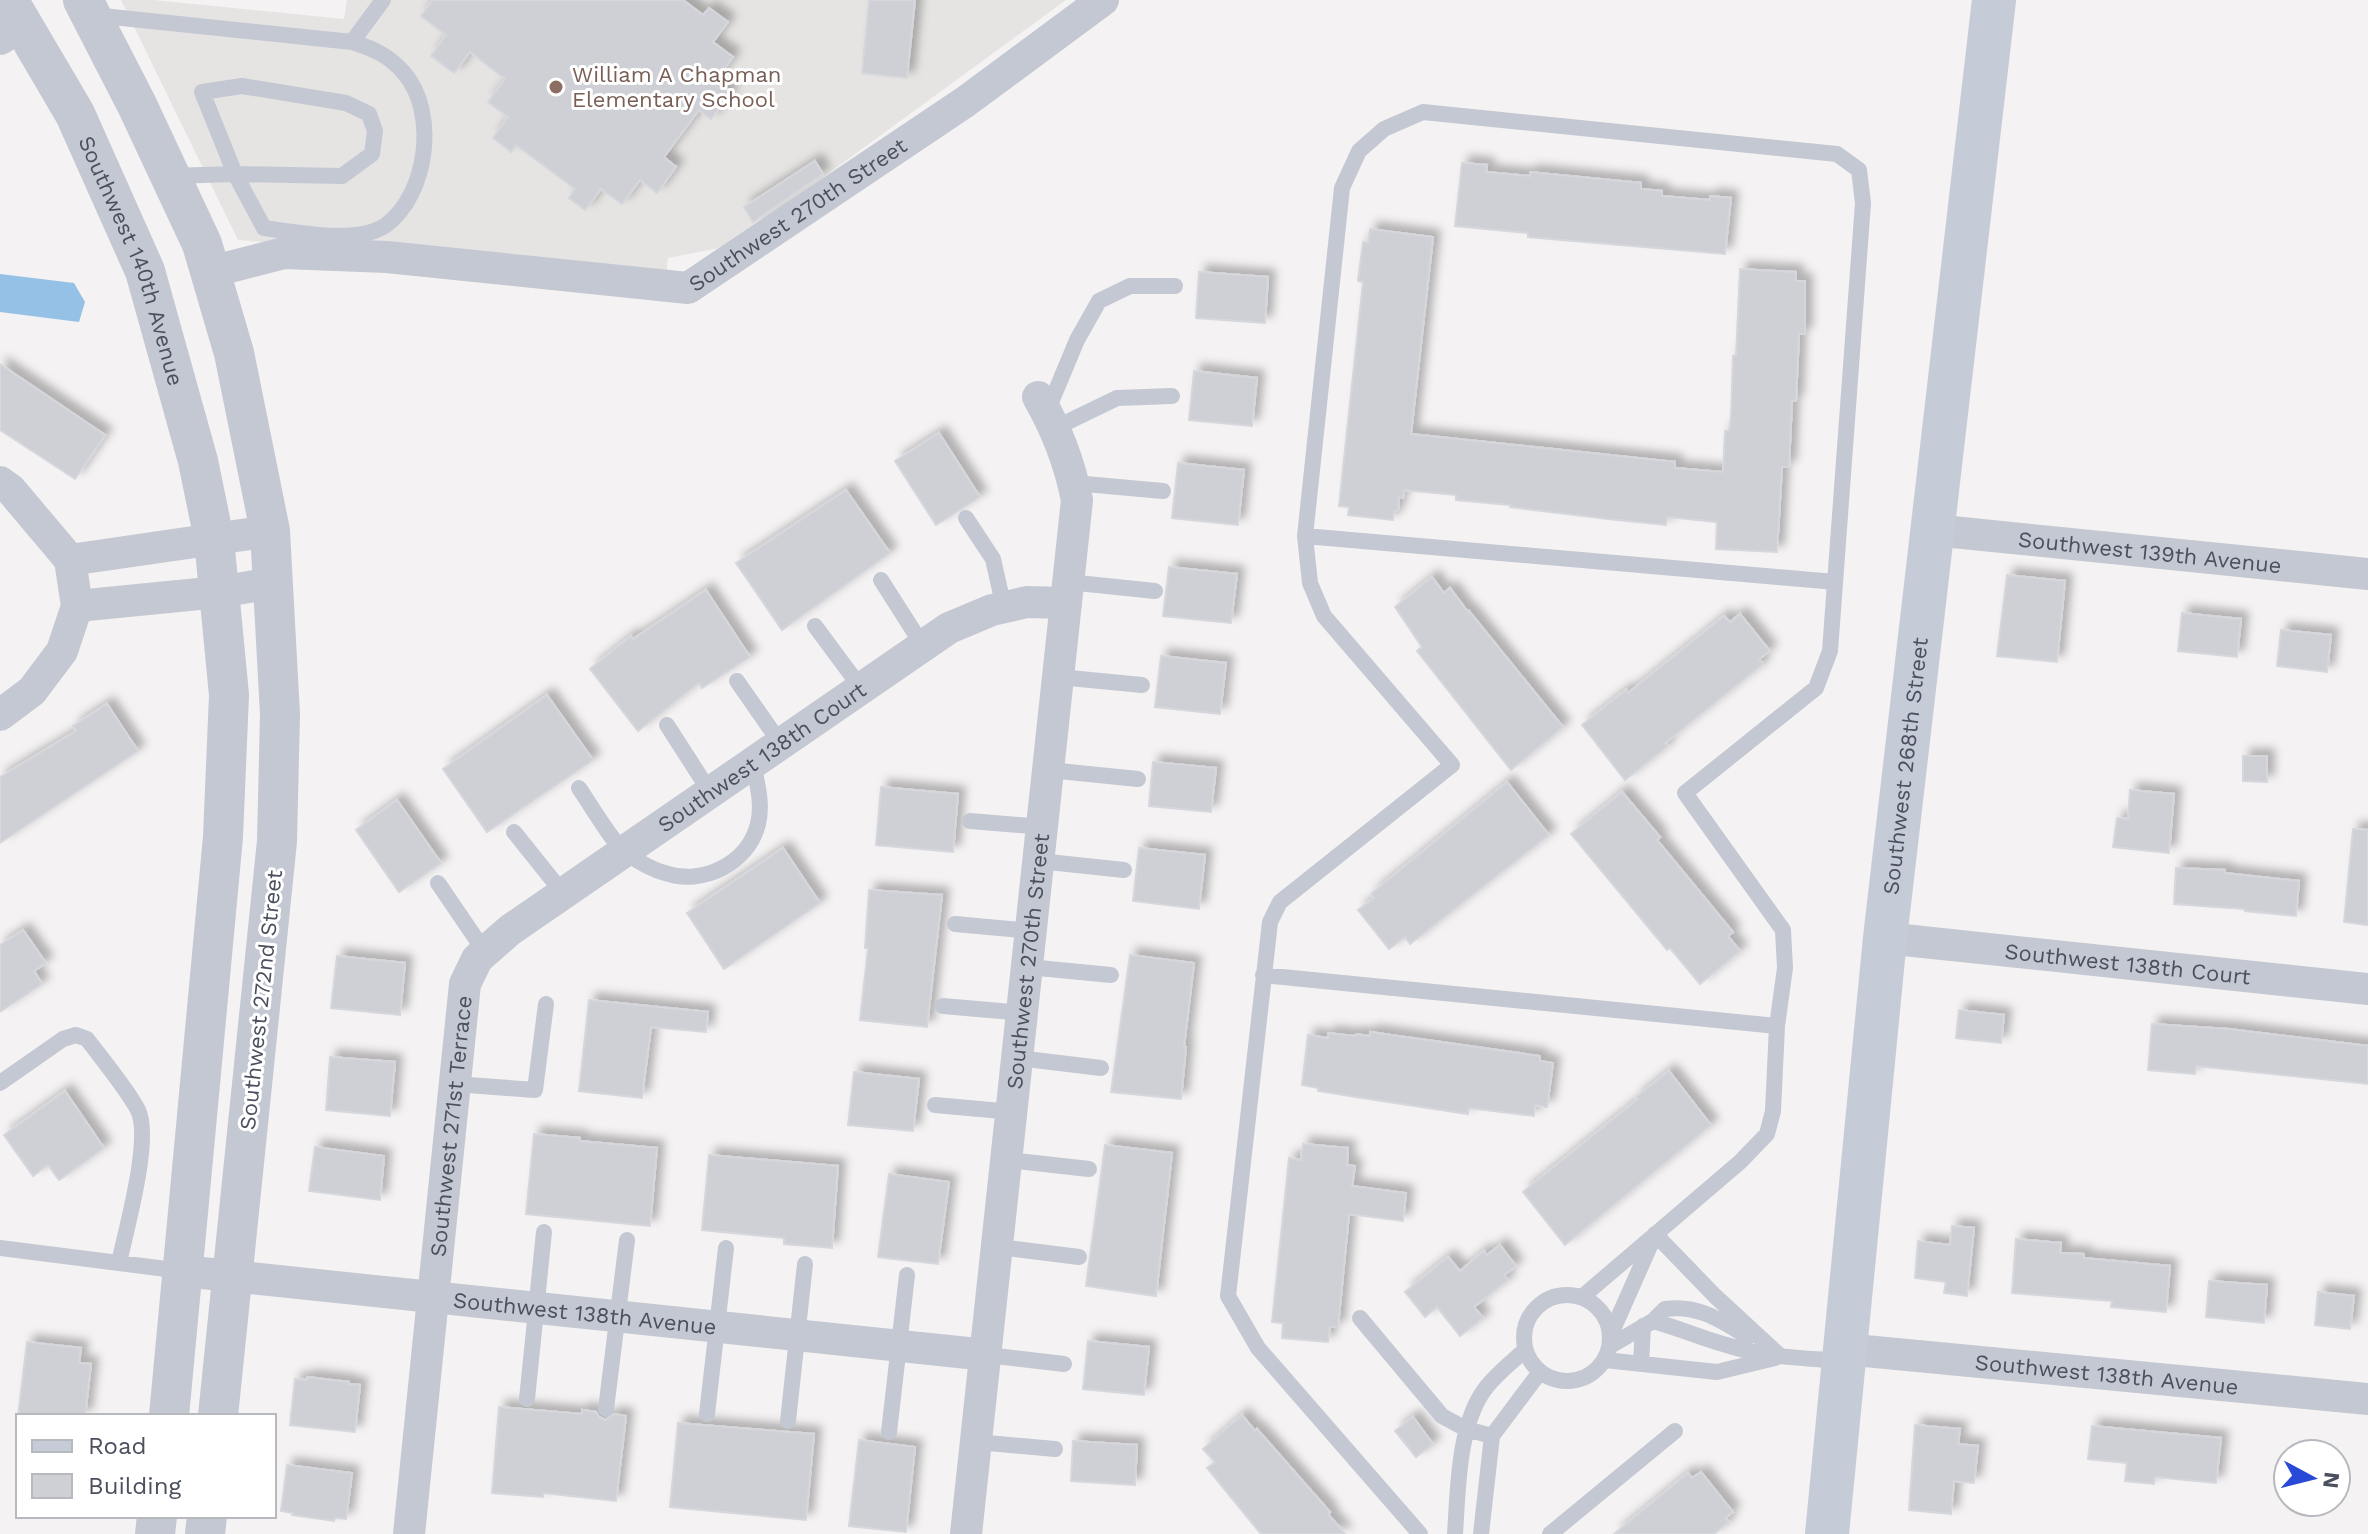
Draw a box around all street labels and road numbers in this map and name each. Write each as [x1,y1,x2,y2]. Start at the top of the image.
street label: Southwest 140th Avenue [74,132,189,389]
street label: Southwest 270th Street [684,132,911,297]
street label: Southwest 139th Avenue [2017,526,2283,578]
street label: Southwest 268th Street [1878,636,1932,896]
street label: Southwest 138th Court [653,677,871,837]
street label: Southwest 270th Street [1001,832,1054,1091]
street label: Southwest 272nd Street [235,869,287,1131]
street label: Southwest 138th Court [2004,938,2252,989]
street label: Southwest 271st Terrace [425,994,476,1258]
street label: Southwest 138th Avenue [452,1287,718,1339]
street label: Southwest 138th Avenue [1974,1349,2240,1399]

